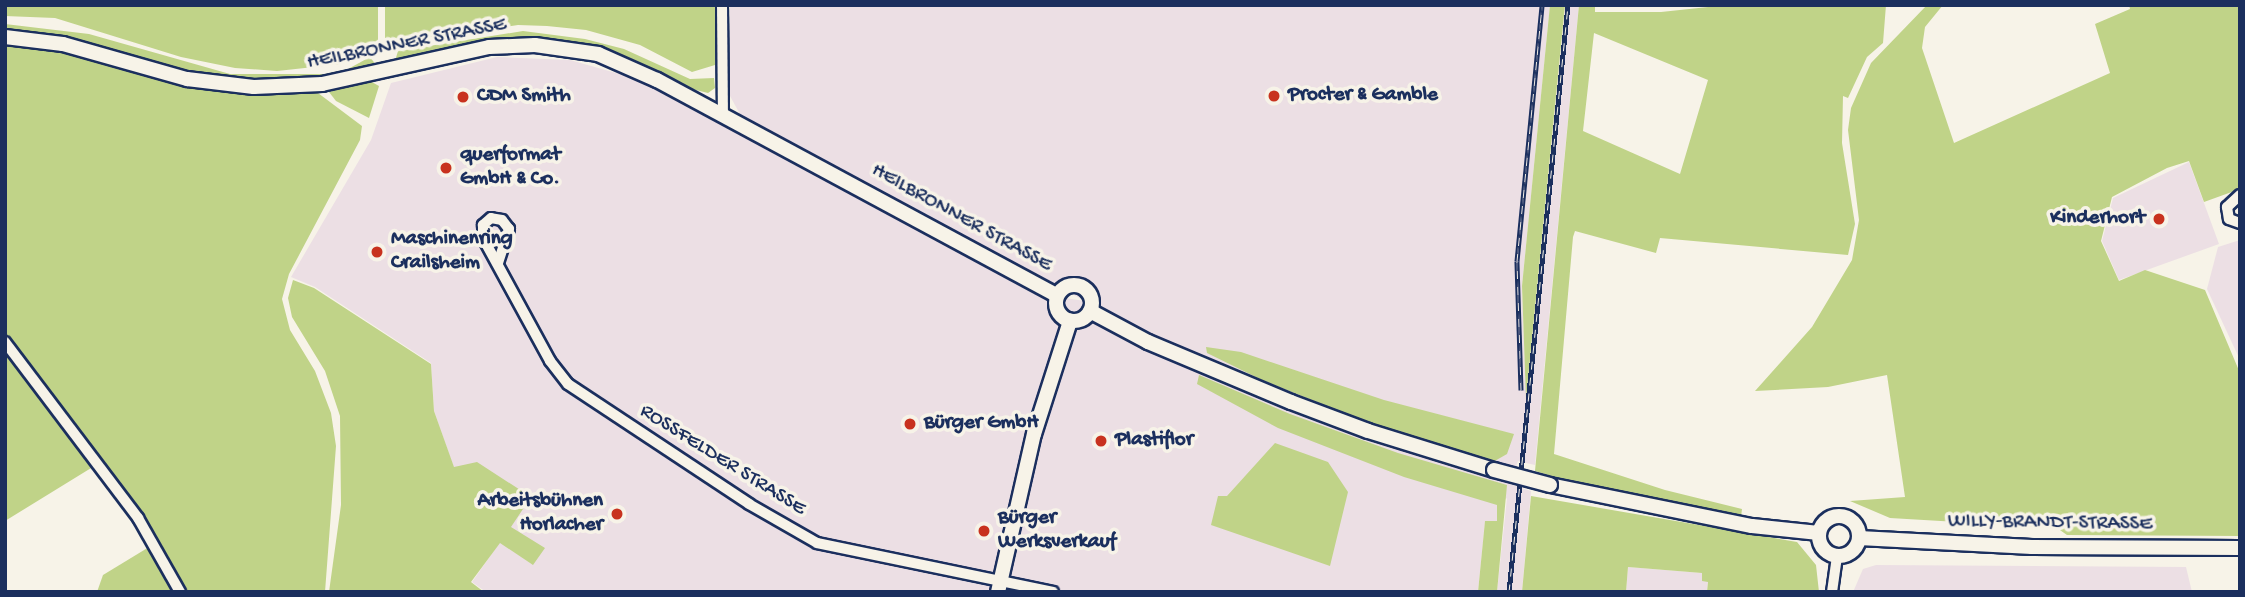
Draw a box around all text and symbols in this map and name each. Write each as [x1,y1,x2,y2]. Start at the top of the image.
street label: HEILBRONNER STRASSE [305,13,509,77]
place label: Procter & Gamble [1288,83,1438,109]
place label: CDM Smith [477,84,571,110]
marker: Procter & Gamble [1266,88,1282,104]
marker: CDM Smith [455,89,471,105]
place label: querformat GmbH & Co. [460,143,561,193]
street label: HEILBRONNER STRASSE [866,159,1056,279]
marker: querformat GmbH & Co. [438,160,454,176]
place label: Kinderhort [2050,206,2145,232]
marker: Kinderhort [2151,211,2167,227]
place label: Maschinenring Crailsheim [391,227,513,277]
marker: Maschinenring Crailsheim [369,244,385,260]
street label: ROSSFELDER STRASSE [634,400,810,522]
place label: Bürger GmbH [924,411,1038,437]
marker: Bürger GmbH [902,416,918,432]
place label: Plastiflor [1115,428,1193,454]
marker: Plastiflor [1093,433,1109,449]
place label: Arbeitsbühnen Horlacher [477,489,603,539]
marker: Arbeitsbühnen Horlacher [609,506,625,522]
place label: Bürger Werksverkauf [998,506,1116,556]
street label: WILLY-BRANDT-STRASSE [1948,510,2152,538]
marker: Bürger Werksverkauf [976,523,992,539]

